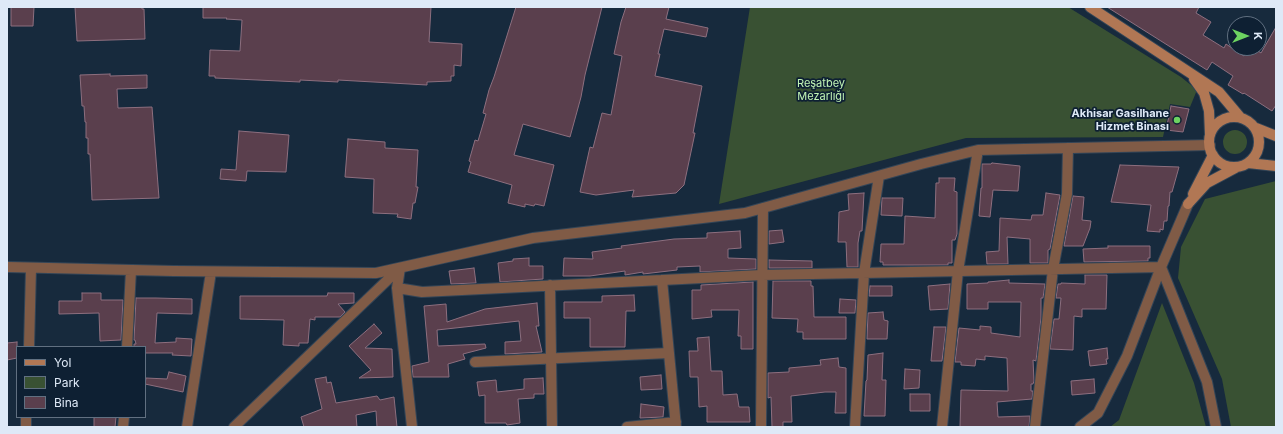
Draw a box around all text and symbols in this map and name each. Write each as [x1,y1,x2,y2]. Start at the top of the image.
north arrow [1227,16,1267,56]
text: K [1251,32,1265,40]
park label: Reşatbey Mezarlığı [797,77,845,103]
place label: Akhisar Gasilhane Hizmet Binası [1072,107,1169,133]
marker: Akhisar Gasilhane Hizmet Binası [1172,115,1182,125]
legend [16,346,146,418]
text: Yol [54,355,71,370]
text: Park [54,375,80,390]
text: Bina [54,395,79,410]

